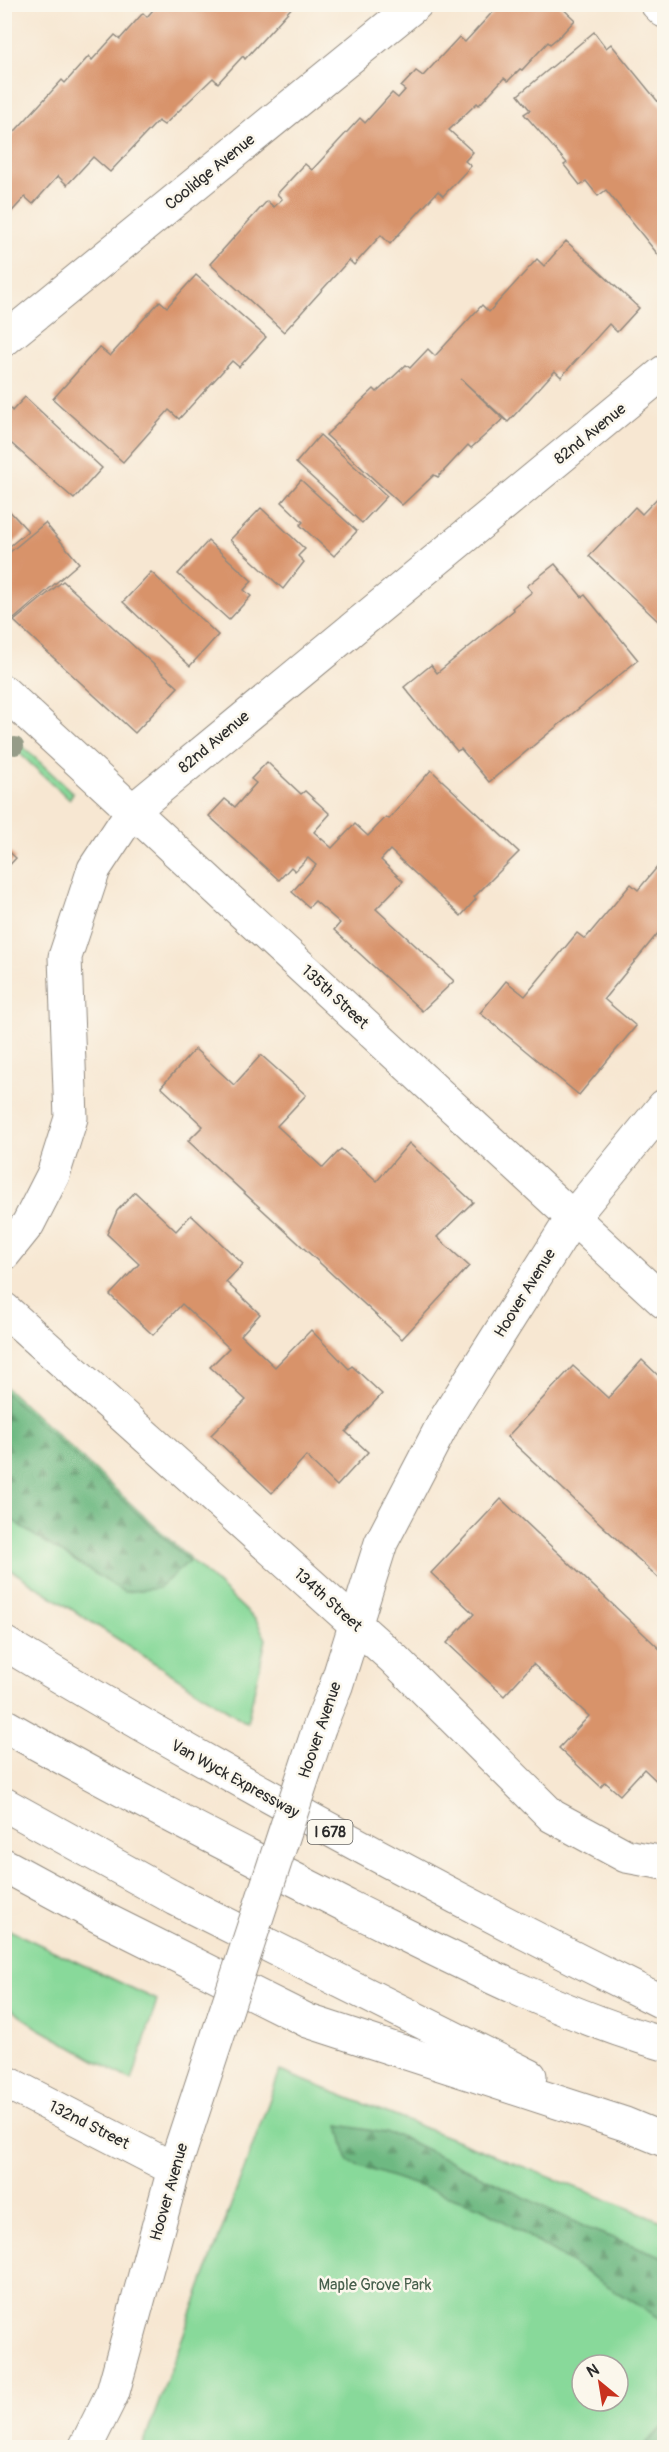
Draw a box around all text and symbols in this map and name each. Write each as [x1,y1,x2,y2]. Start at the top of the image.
street label: Coolidge Avenue [161,130,259,214]
street label: 82nd Avenue [550,399,630,469]
street label: 82nd Avenue [174,706,254,777]
street label: 135th Street [297,961,373,1034]
street label: Hoover Avenue [490,1245,560,1341]
street label: 134th Street [290,1564,367,1636]
street label: Hoover Avenue [294,1679,346,1781]
street label: Van Wyck Expressway [167,1735,303,1823]
road number: I 678 [308,1820,352,1844]
street label: 132nd Street [45,2096,133,2154]
street label: Hoover Avenue [145,2141,193,2243]
park label: Maple Grove Park [319,2275,432,2295]
north arrow [570,2353,630,2413]
text: N [583,2359,603,2382]

